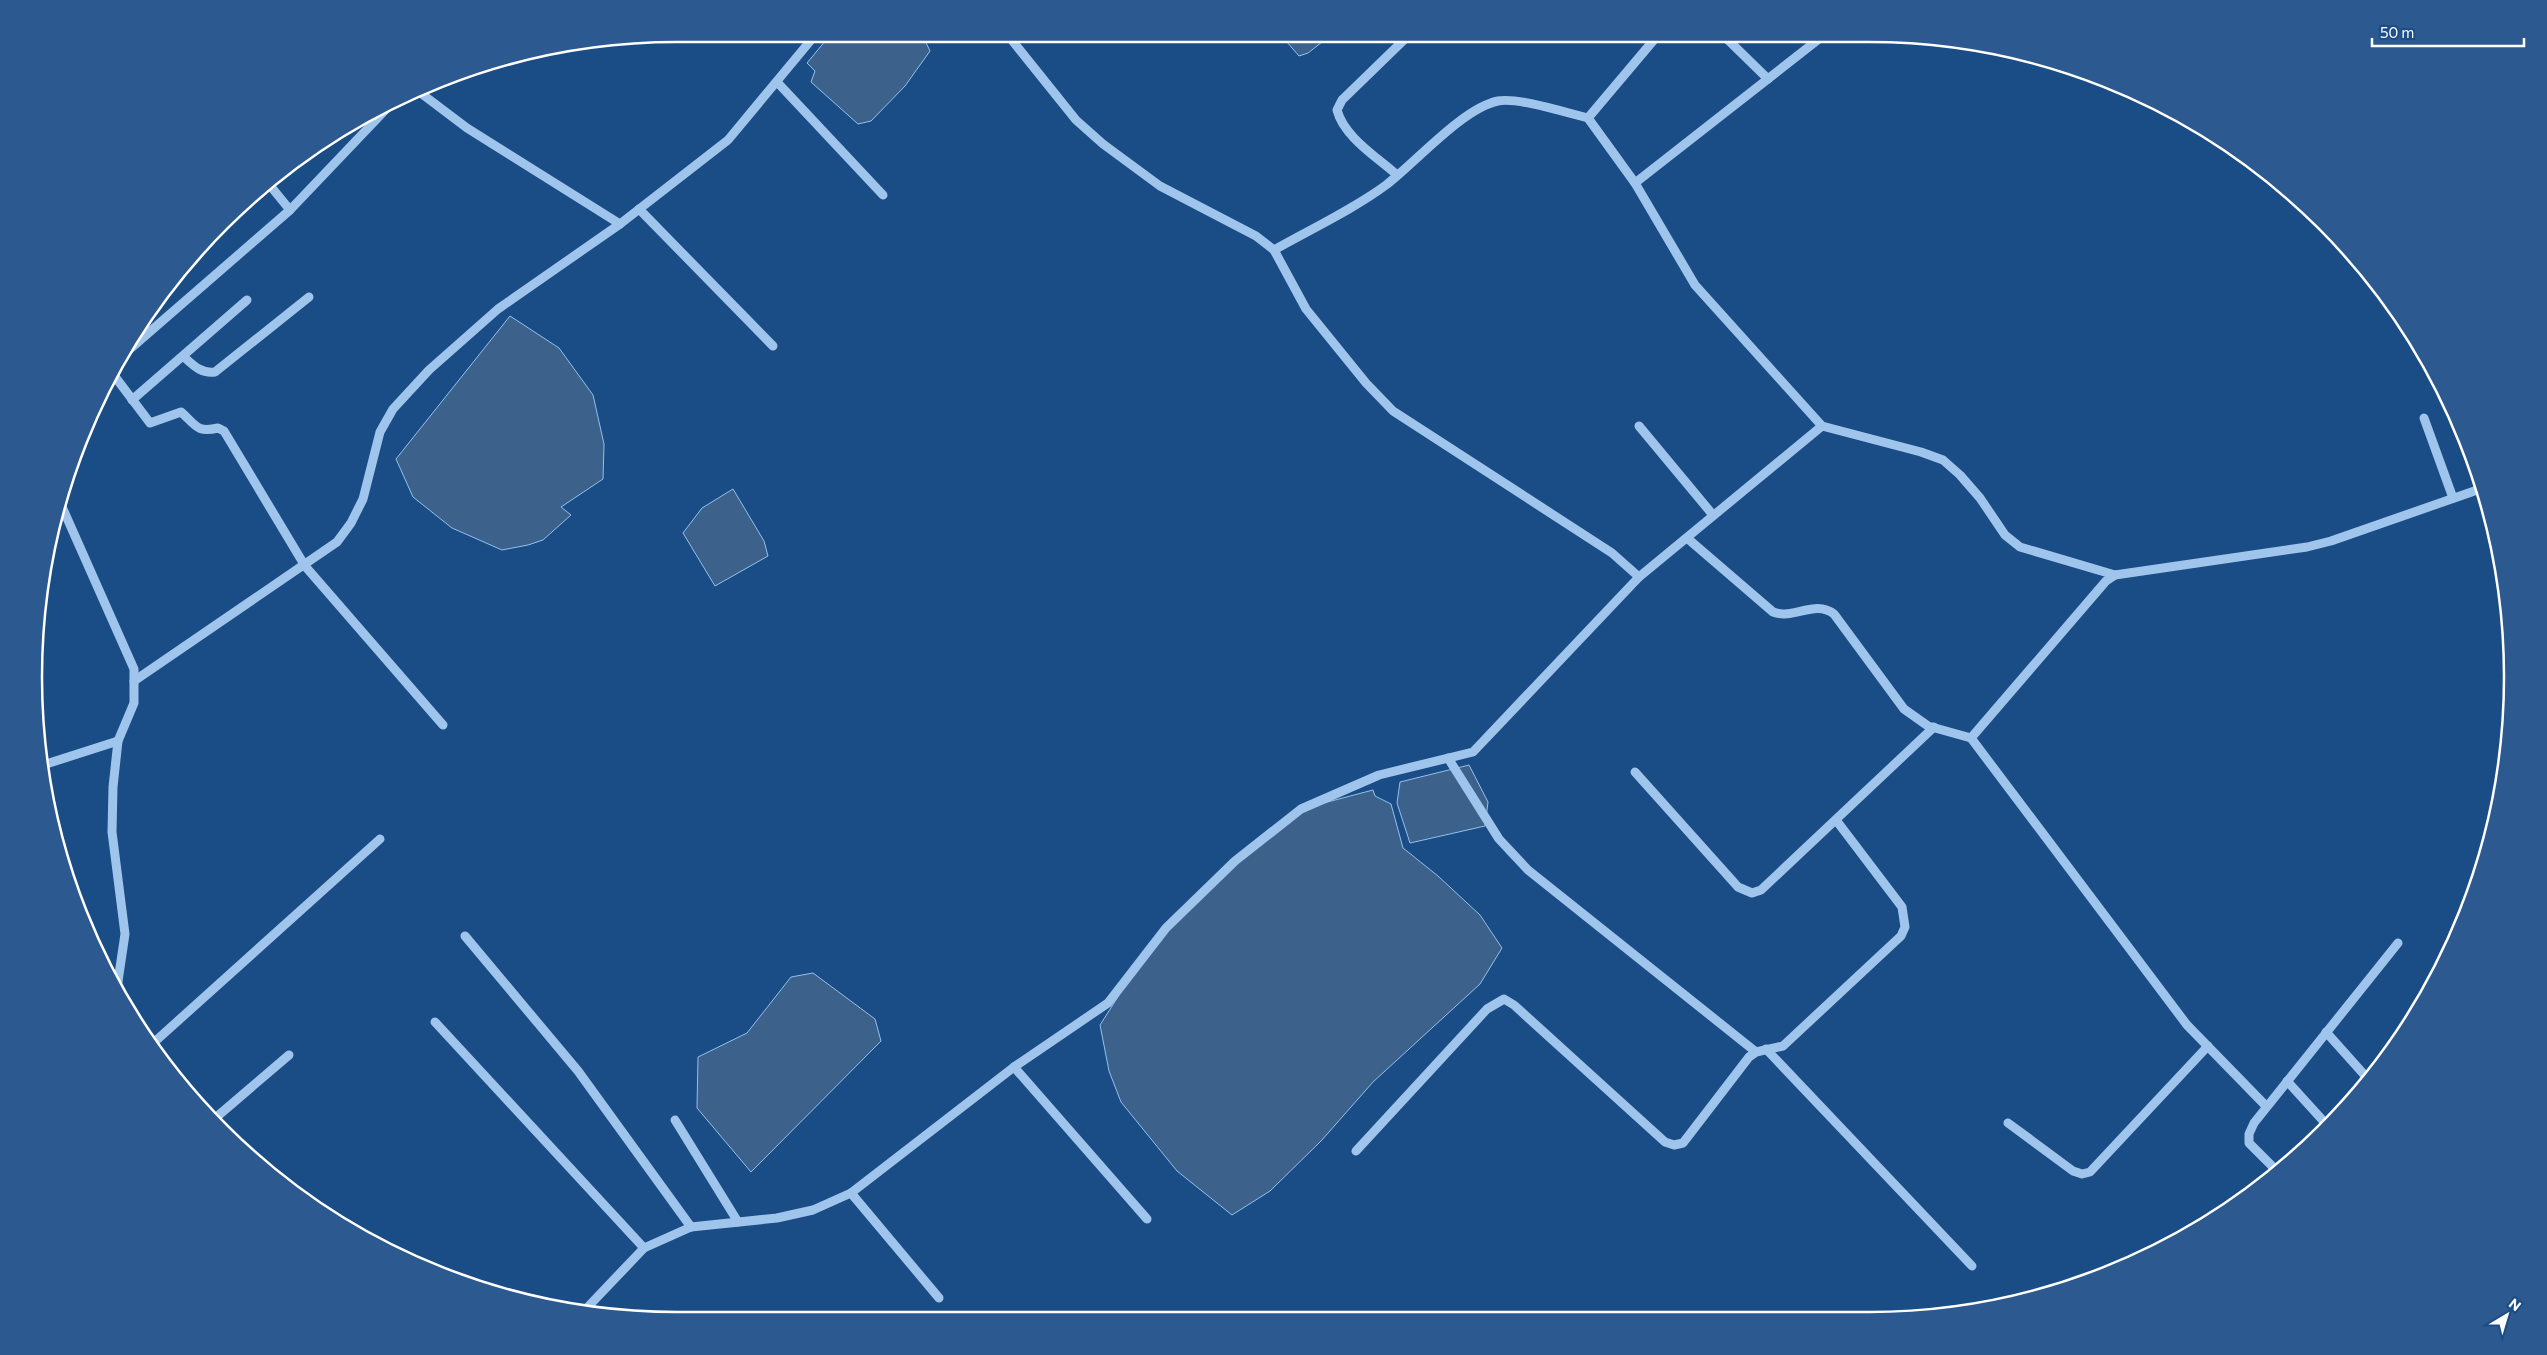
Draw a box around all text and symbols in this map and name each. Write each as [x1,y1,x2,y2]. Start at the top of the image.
scale bar [2372,15,2524,47]
text: 50 m [2380,23,2414,41]
north arrow [2482,1290,2532,1340]
text: N [2506,1294,2525,1314]

